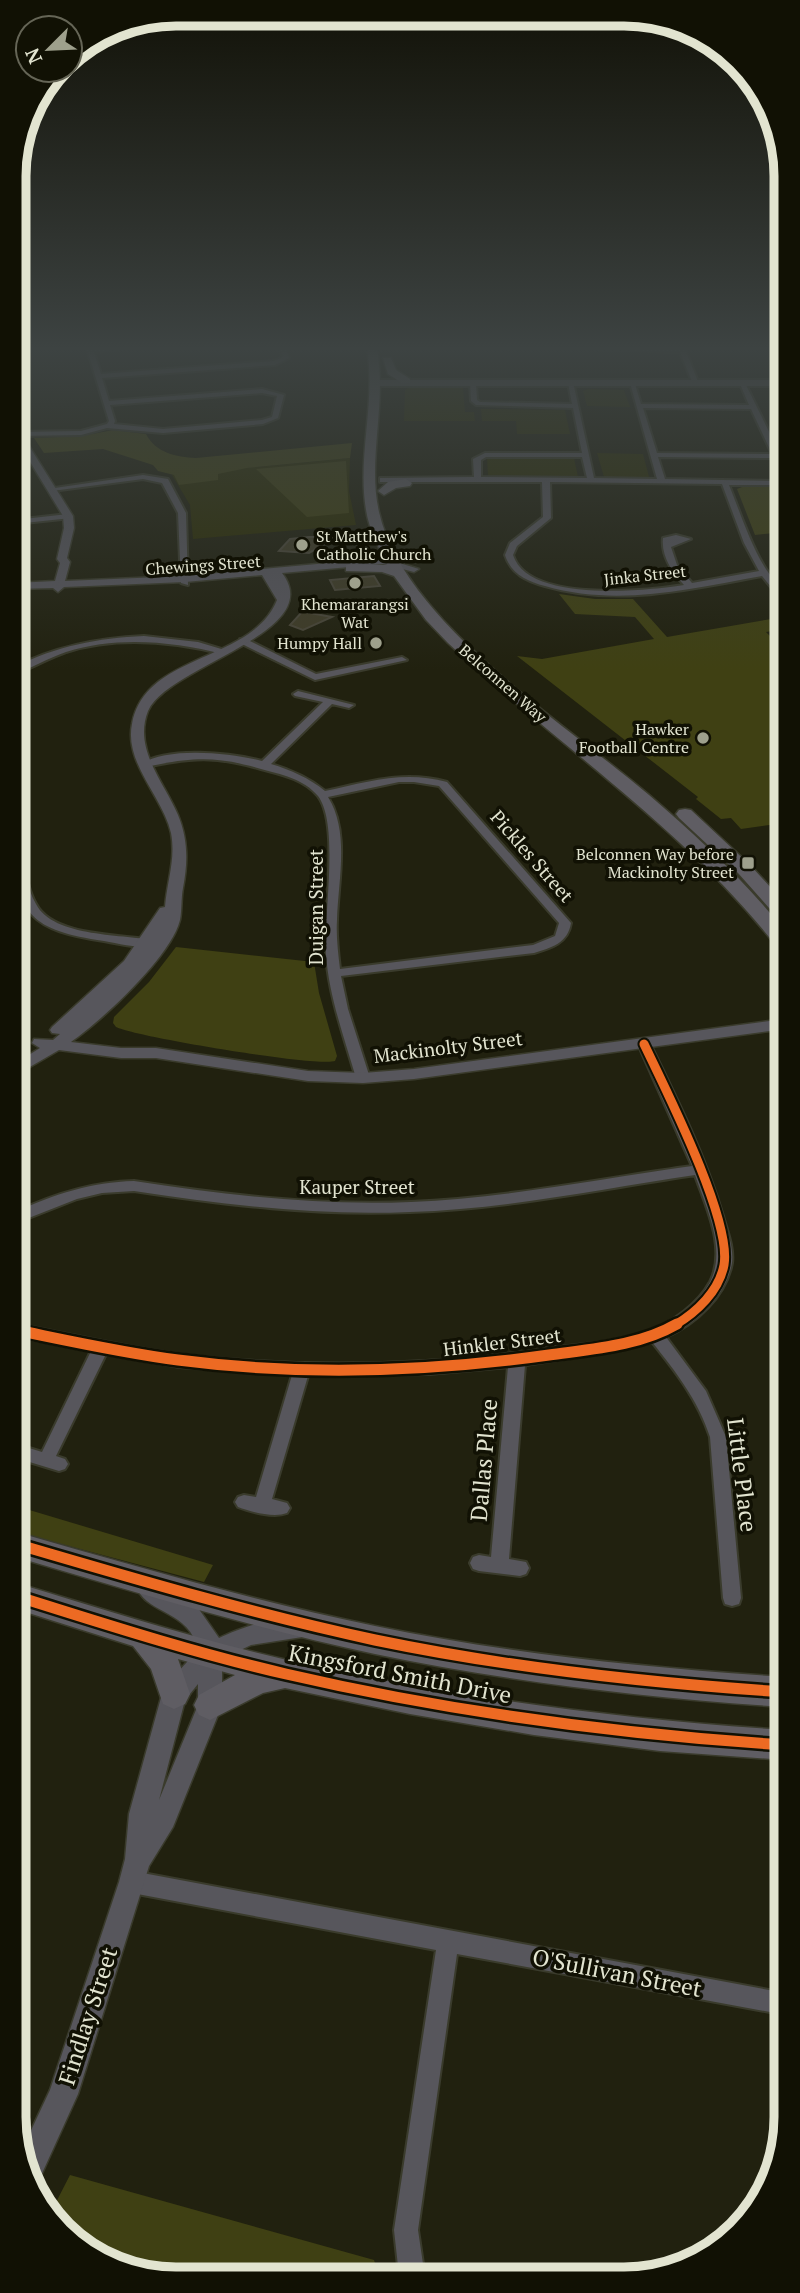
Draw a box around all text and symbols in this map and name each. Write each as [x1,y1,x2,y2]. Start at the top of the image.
north arrow [14,14,84,84]
text: N [18,44,47,68]
place label: St Matthew's Catholic Church [316,525,432,565]
marker: St Matthew's Catholic Church [294,537,310,553]
street label: Chewings Street [145,550,261,580]
street label: Jinka Street [603,560,687,590]
marker: Khemararangsi Wat [347,575,363,591]
place label: Khemararangsi Wat [301,593,409,633]
place label: Humpy Hall [277,632,362,654]
marker: Humpy Hall [368,635,384,651]
street label: Belconnen Way [455,639,552,728]
place label: Hawker Football Centre [579,718,690,758]
marker: Hawker Football Centre [695,730,711,746]
street label: Pickles Street [485,804,579,907]
place label: Belconnen Way before Mackinolty Street [576,843,734,883]
street label: Duigan Street [303,849,328,965]
marker: Belconnen Way before Mackinolty Street [740,855,756,871]
street label: Mackinolty Street [372,1025,524,1068]
street label: Kauper Street [299,1174,415,1199]
street label: Hinkler Street [442,1322,562,1361]
street label: Dallas Place [463,1397,504,1523]
street label: Little Place [720,1416,765,1534]
street label: Kingsford Smith Drive [286,1637,514,1710]
street label: O'Sullivan Street [530,1941,705,2004]
street label: Findlay Street [51,1943,124,2089]

